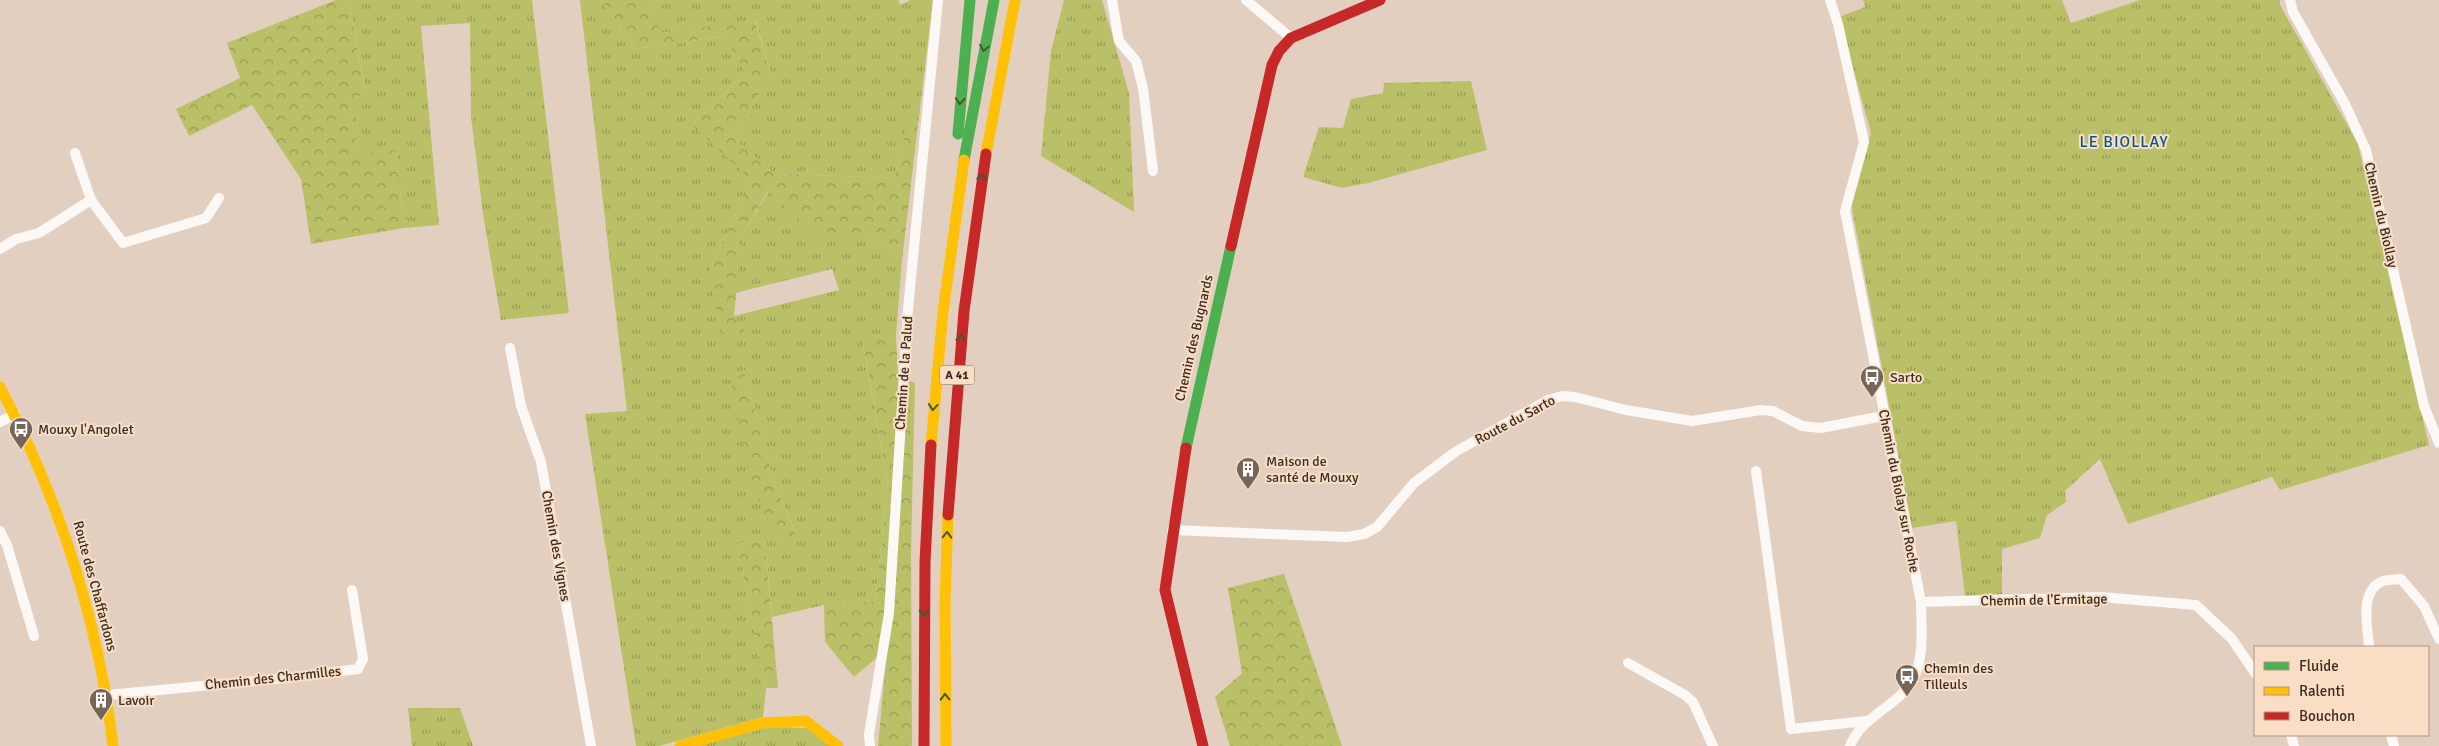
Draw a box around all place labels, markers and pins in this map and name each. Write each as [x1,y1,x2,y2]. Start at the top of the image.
bus stop icon: Sarto [1859,364,1885,398]
place label: Sarto [1890,369,1922,386]
bus stop icon: Mouxy l'Angolet [8,416,34,450]
place label: Mouxy l'Angolet [38,421,134,438]
place label: Maison de santé de Mouxy [1266,453,1359,486]
building icon: Maison de santé de Mouxy [1235,456,1261,490]
place label: Chemin des Tilleuls [1924,660,1993,693]
bus stop icon: Chemin des Tilleuls [1894,663,1920,697]
building icon: Lavoir [88,687,114,721]
place label: Lavoir [118,692,155,709]

